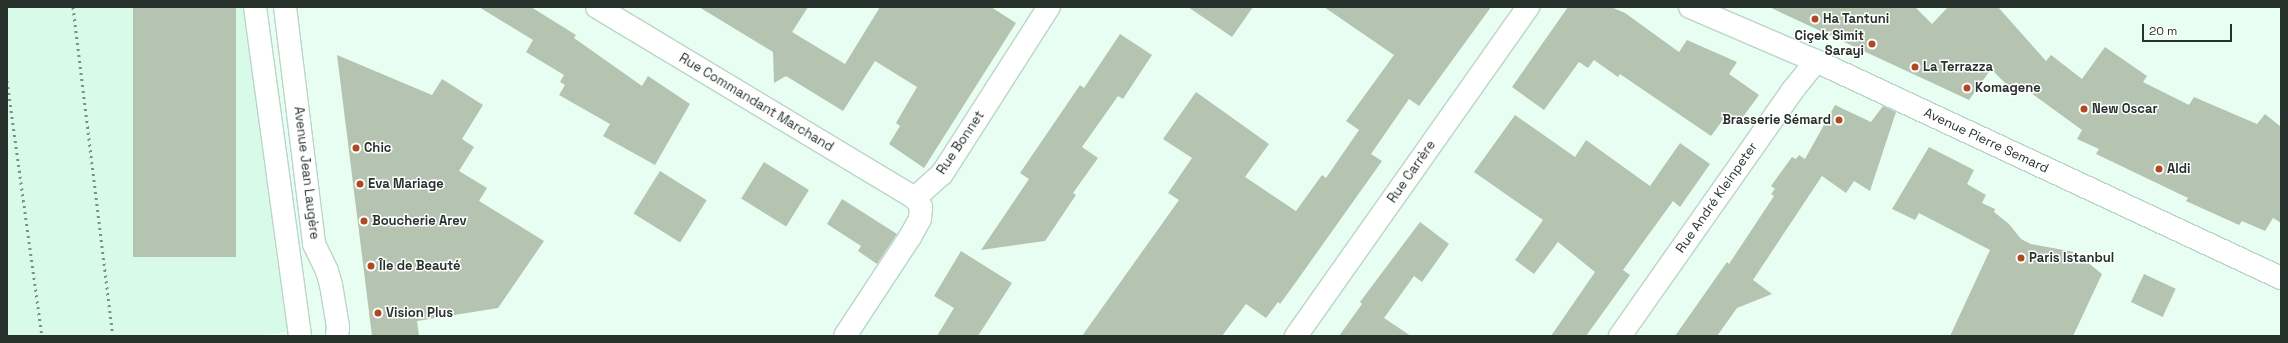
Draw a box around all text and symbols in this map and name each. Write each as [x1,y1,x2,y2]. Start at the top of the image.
place label: Ha Tantuni [1823,11,1890,27]
marker: Ha Tantuni [1810,14,1820,24]
scale bar [2144,16,2234,42]
text: 20 m [2149,23,2177,39]
place label: Ciçek Simit Sarayi [1795,29,1864,60]
marker: Ciçek Simit Sarayi [1867,39,1877,49]
street label: Rue Commandant Marchand [676,51,836,155]
place label: La Terrazza [1923,59,1993,75]
marker: La Terrazza [1910,62,1920,72]
place label: Komagene [1975,80,2041,96]
marker: Komagene [1962,83,1972,93]
place label: New Oscar [2092,101,2158,117]
marker: New Oscar [2079,104,2089,114]
street label: Avenue Pierre Semard [1921,105,2051,177]
street label: Avenue Jean Laugère [290,106,322,240]
street label: Rue Bonnet [934,108,988,178]
place label: Brasserie Sémard [1722,112,1831,128]
marker: Brasserie Sémard [1834,115,1844,125]
street label: Rue Carrère [1385,138,1439,206]
place label: Chic [364,140,391,156]
street label: Rue André Kleinpeter [1673,140,1761,256]
marker: Chic [351,143,361,153]
place label: Aldi [2167,161,2190,177]
marker: Aldi [2154,164,2164,174]
place label: Eva Mariage [368,176,444,192]
marker: Eva Mariage [355,179,365,189]
place label: Boucherie Arev [372,213,467,229]
marker: Boucherie Arev [359,216,369,226]
place label: Paris Istanbul [2029,250,2114,266]
marker: Paris Istanbul [2016,253,2026,263]
place label: Île de Beauté [379,258,460,274]
marker: Île de Beauté [366,261,376,271]
place label: Vision Plus [386,305,453,321]
marker: Vision Plus [373,308,383,318]

